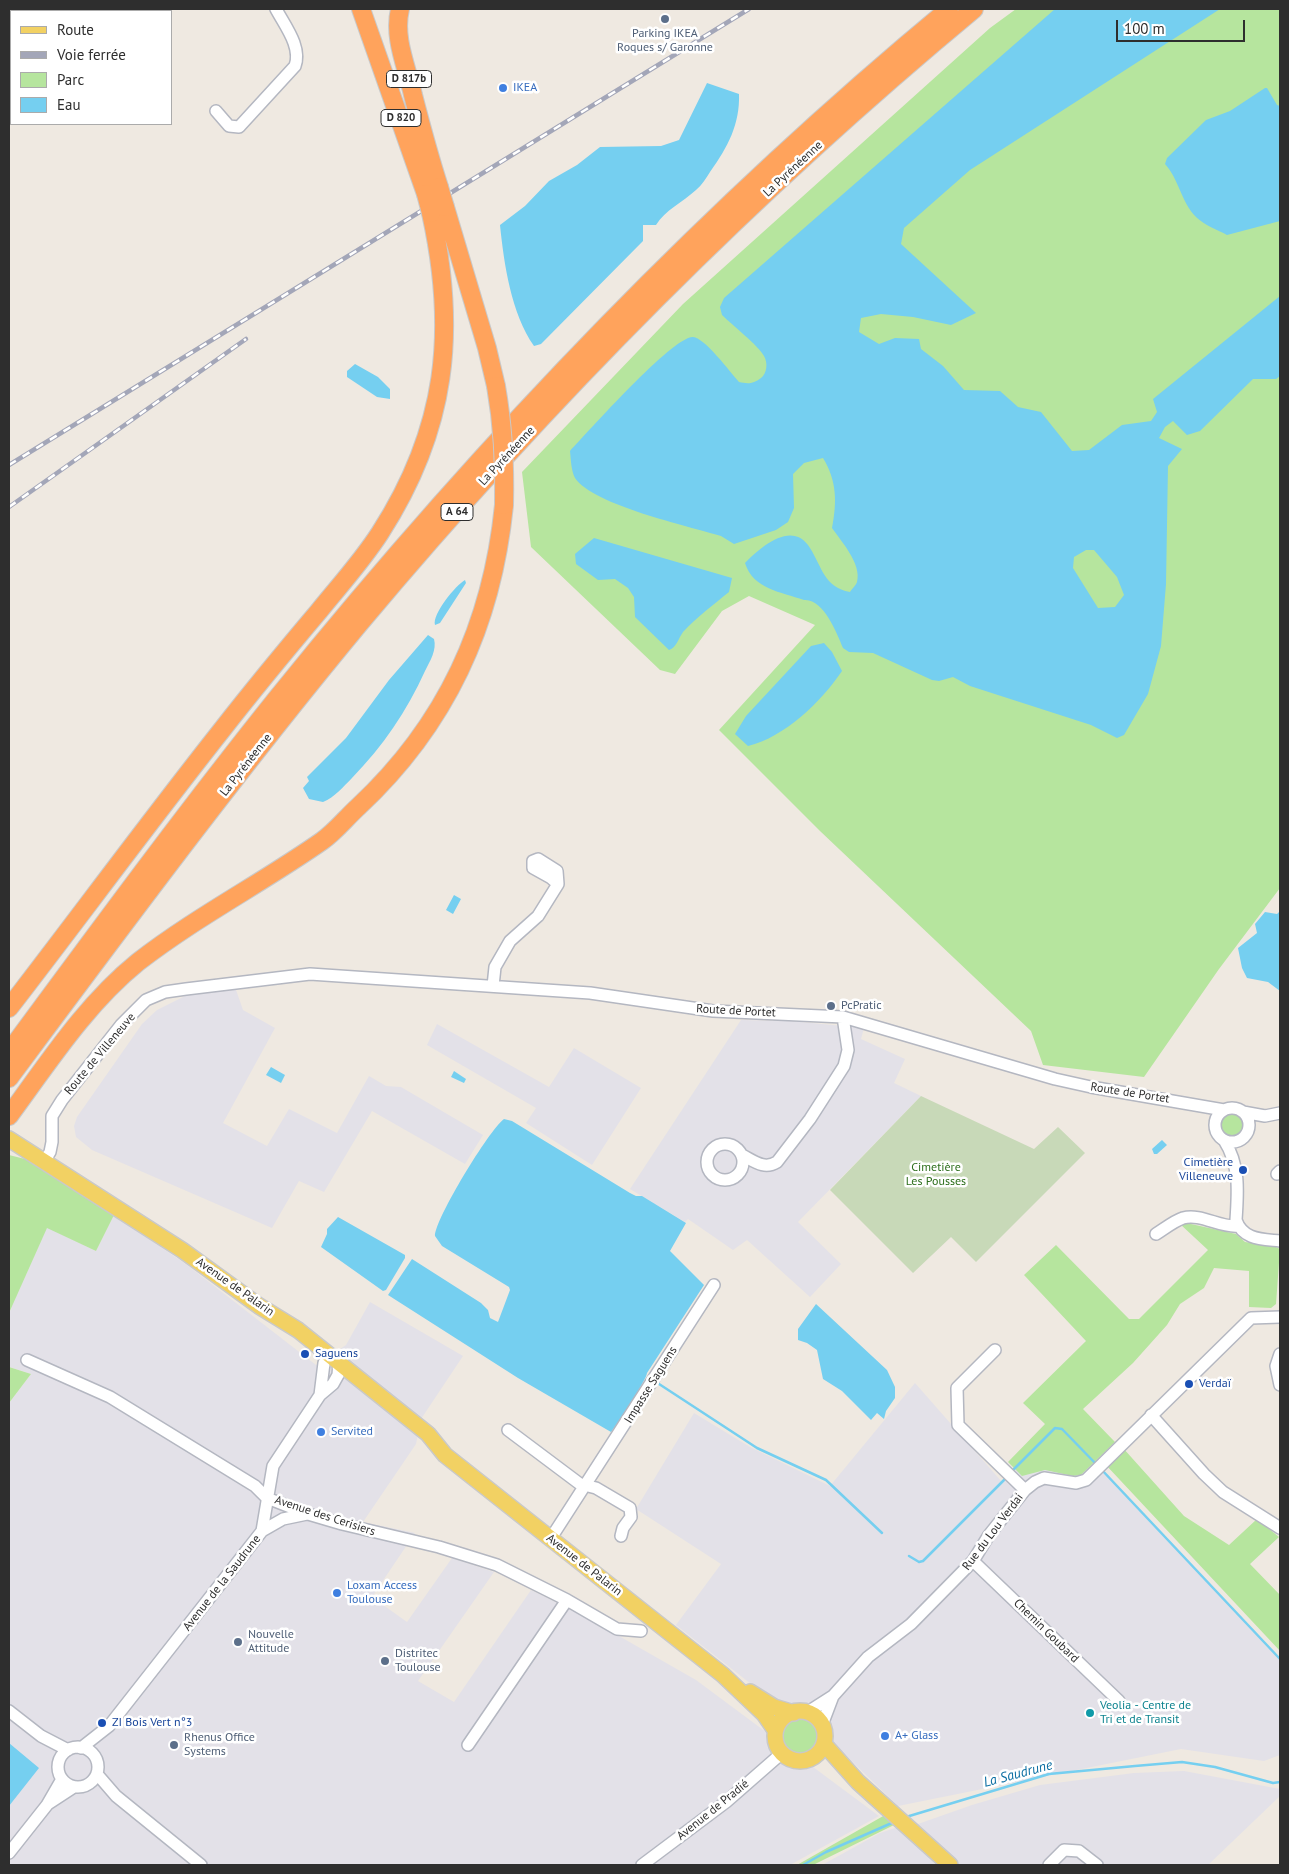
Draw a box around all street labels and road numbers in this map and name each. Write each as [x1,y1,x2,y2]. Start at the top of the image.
road number: D 817b [386,70,432,88]
road number: D 820 [381,110,421,126]
street label: La Pyrénéenne [761,138,825,200]
street label: La Pyrénéenne [476,424,538,488]
road number: A 64 [441,504,473,520]
street label: La Pyrénéenne [217,731,275,799]
street label: Route de Portet [696,1002,776,1020]
street label: Route de Villeneuve [62,1010,138,1098]
street label: Route de Portet [1090,1080,1170,1106]
street label: Avenue de Palarin [193,1255,277,1319]
street label: Impasse Saguens [622,1344,680,1426]
street label: Rue du Lou Verdai [959,1491,1027,1573]
street label: Avenue des Cerisiers [273,1493,377,1539]
street label: Avenue de Palarin [543,1531,625,1599]
street label: Avenue de la Saudrune [180,1532,264,1634]
street label: Chemin Goubard [1010,1596,1082,1666]
street label: Avenue de Pradié [674,1777,752,1843]

